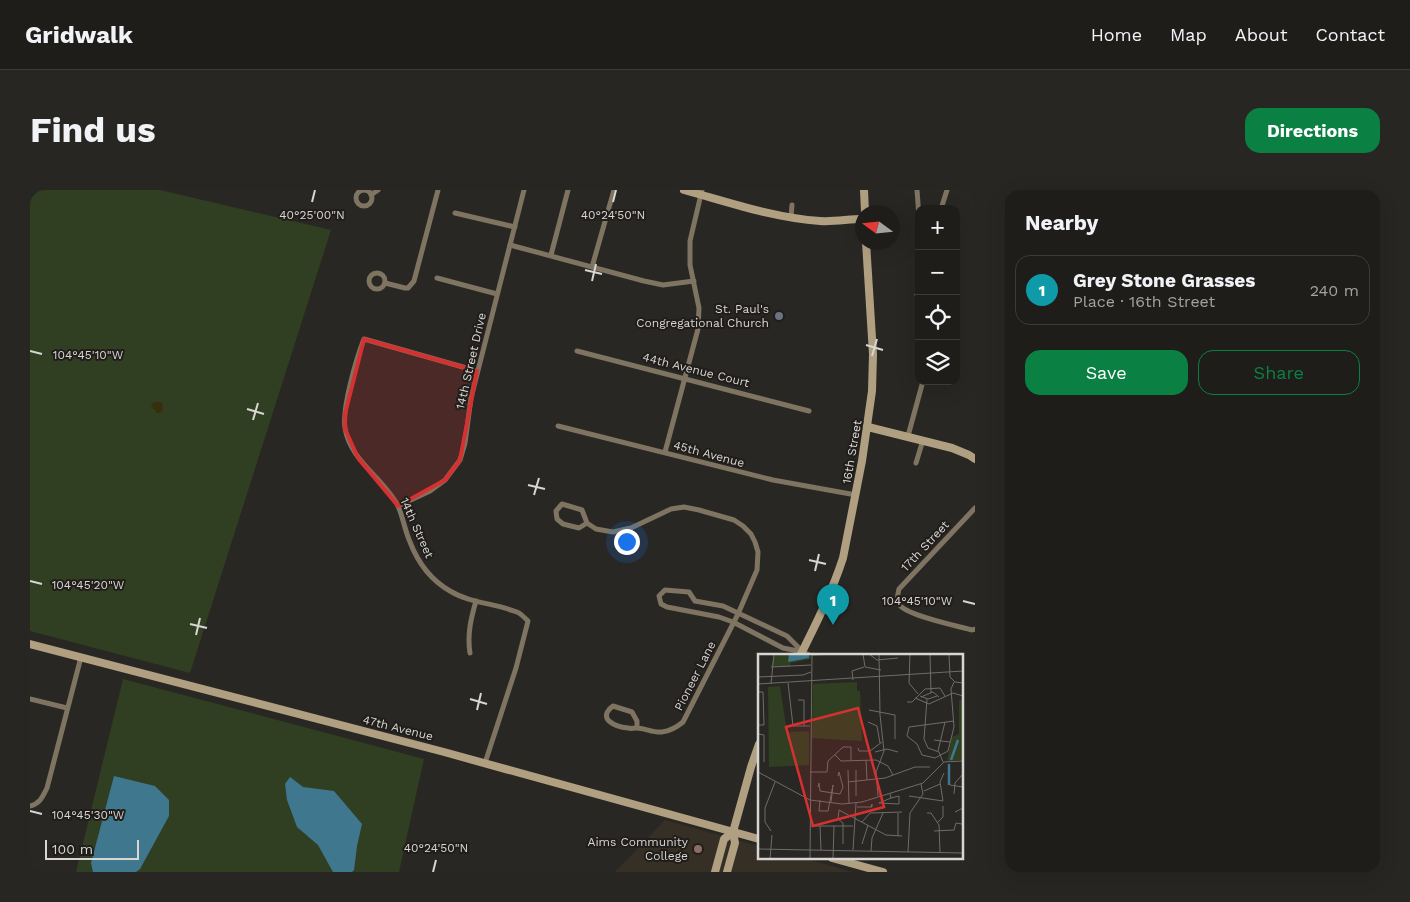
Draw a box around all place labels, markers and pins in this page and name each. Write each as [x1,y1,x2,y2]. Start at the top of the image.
place label: St. Paul's Congregational Church [636,302,769,330]
marker: St. Paul's Congregational Church [773,310,785,322]
pin: 1 [817,584,849,625]
place label: Aims Community College [587,835,689,863]
marker: Aims Community College [692,843,704,855]

